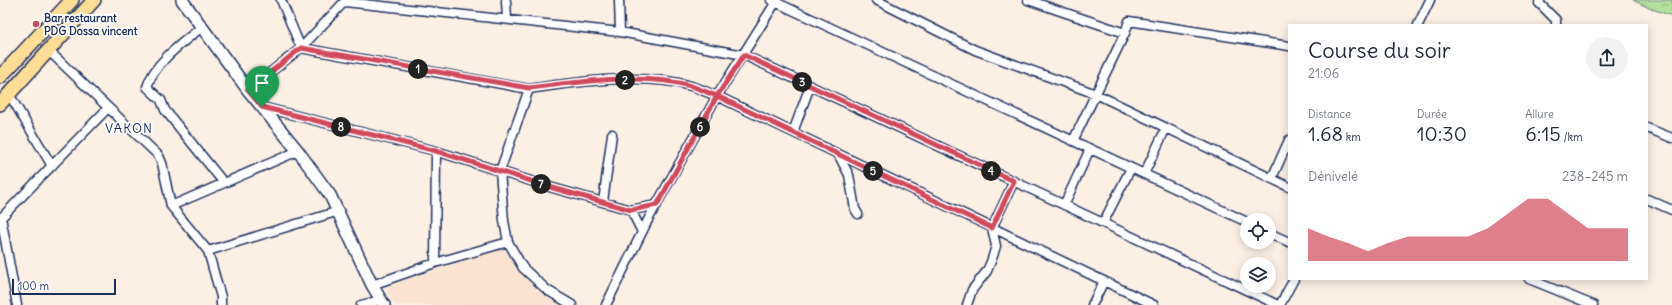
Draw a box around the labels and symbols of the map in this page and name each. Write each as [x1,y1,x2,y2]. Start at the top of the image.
place label: Bar restaurant PDG Dossa vincent [44,11,138,38]
marker: Bar restaurant PDG Dossa vincent [31,19,41,29]
pin: 1 [408,59,428,79]
pin [245,66,279,107]
pin: 2 [615,70,635,90]
pin: 3 [792,72,812,92]
pin: 8 [331,117,351,137]
pin: 6 [690,117,710,137]
district label: VAKON [105,120,153,137]
pin: 5 [863,161,883,181]
pin: 4 [981,161,1001,181]
pin: 7 [531,174,551,194]
scale bar [12,277,116,296]

